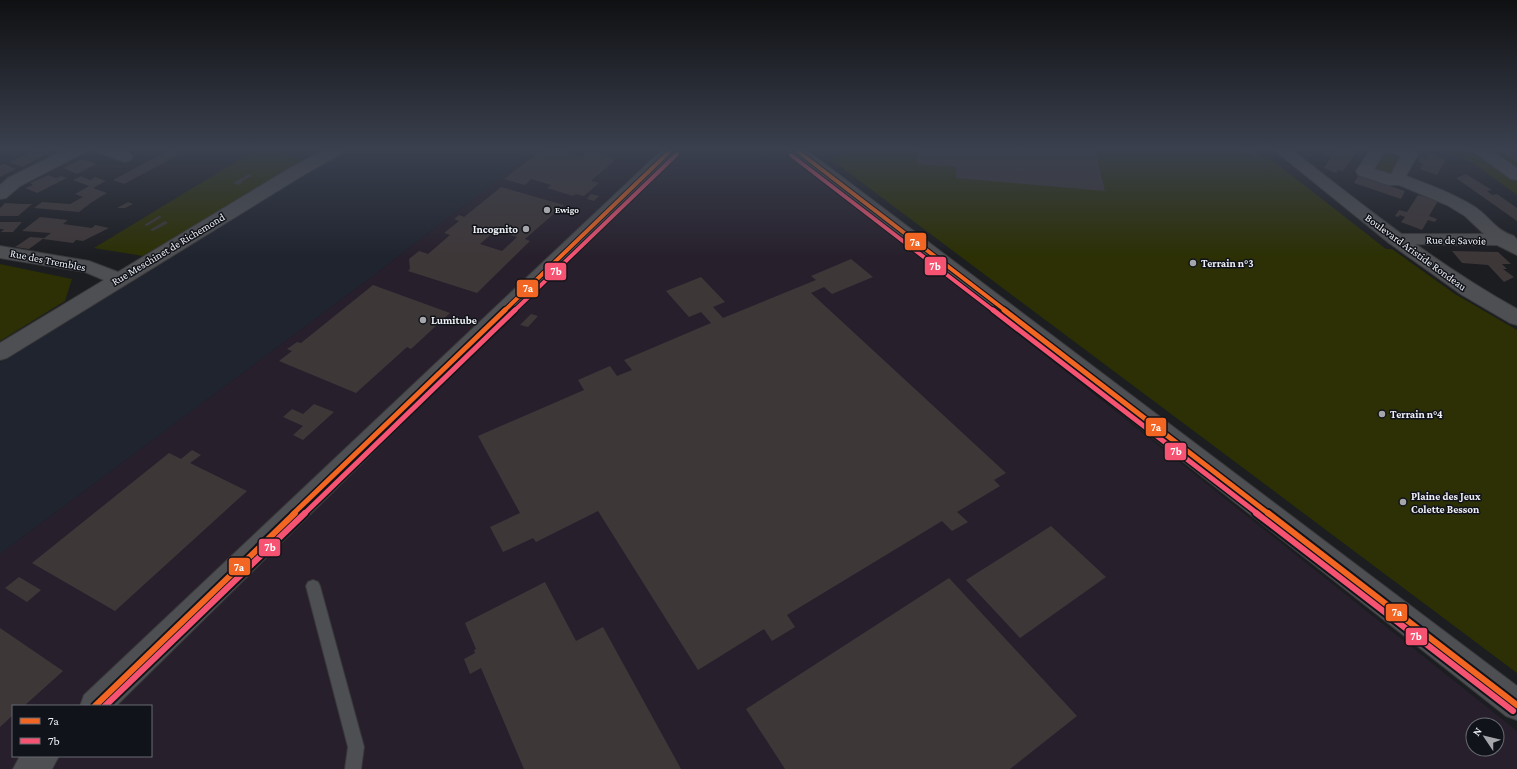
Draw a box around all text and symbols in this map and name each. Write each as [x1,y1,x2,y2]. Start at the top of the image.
marker: Ewigo [542,205,552,215]
place label: Ewigo [555,205,579,215]
street label: Rue Meschinet de Richemond [109,210,227,288]
street label: Boulevard Aristide Rondeau [1363,211,1469,293]
place label: Incognito [473,223,518,235]
marker: Incognito [521,224,531,234]
line badge: 7a [904,232,927,251]
street label: Rue de Savoie [1426,233,1486,247]
text: 7a [910,236,921,248]
street label: Rue des Trembles [9,247,87,273]
line badge: 7b [924,256,947,276]
place label: Terrain n°3 [1201,257,1254,269]
marker: Terrain n°3 [1188,258,1198,268]
text: 7b [929,260,941,272]
line badge: 7b [544,262,567,281]
text: 7b [550,265,562,277]
line badge: 7a [516,279,539,298]
text: 7a [523,282,534,294]
place label: Lumitube [431,314,477,326]
marker: Lumitube [418,315,428,325]
place label: Terrain n°4 [1390,408,1443,420]
marker: Terrain n°4 [1377,409,1387,419]
line badge: 7a [1145,417,1167,437]
text: 7a [1151,421,1162,433]
line badge: 7b [1164,442,1187,461]
text: 7b [1170,445,1182,457]
place label: Plaine des Jeux Colette Besson [1411,490,1481,515]
marker: Plaine des Jeux Colette Besson [1398,497,1408,507]
line badge: 7b [258,538,281,557]
text: 7b [264,541,276,553]
line badge: 7a [228,557,251,576]
text: 7a [234,561,245,573]
line badge: 7a [1385,603,1408,622]
text: 7a [1392,606,1403,618]
line badge: 7b [1405,627,1428,646]
text: 7b [1410,630,1422,642]
legend [12,705,152,757]
text: 7a [48,714,59,728]
north arrow [1465,717,1505,757]
text: N [1470,724,1484,738]
text: 7b [48,734,60,748]

